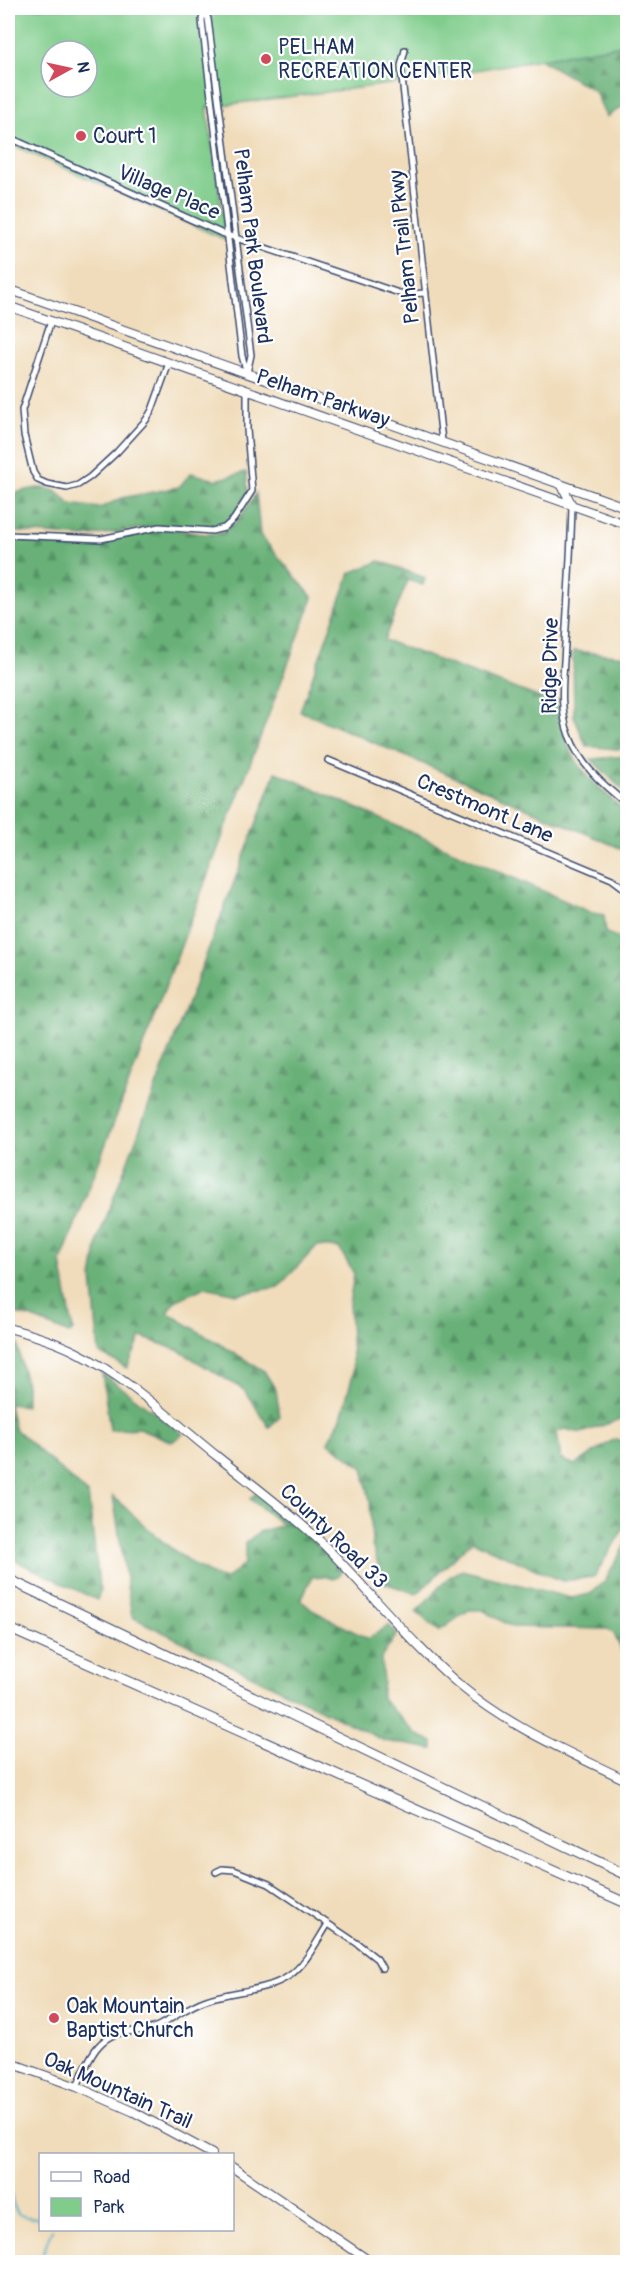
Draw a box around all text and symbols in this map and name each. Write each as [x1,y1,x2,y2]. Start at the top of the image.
place label: PELHAM RECREATION CENTER [278,34,472,85]
north arrow [39,39,99,99]
marker: PELHAM RECREATION CENTER [259,52,273,66]
text: N [72,60,94,74]
place label: Court 1 [93,123,157,150]
marker: Court 1 [74,129,88,143]
street label: Pelham Park Boulevard [227,147,278,345]
street label: Village Place [113,159,225,226]
street label: Pelham Trail Pkwy [383,169,426,325]
street label: Pelham Parkway [253,363,393,434]
street label: Ridge Drive [536,617,565,714]
street label: Crestmont Lane [412,768,558,850]
street label: County Road 33 [274,1478,393,1595]
place label: Oak Mountain Baptist Church [66,1993,194,2044]
marker: Oak Mountain Baptist Church [47,2011,61,2025]
street label: Oak Mountain Trail [39,2046,196,2135]
legend [39,2153,234,2231]
text: Road [93,2166,130,2189]
text: Park [93,2196,125,2219]

